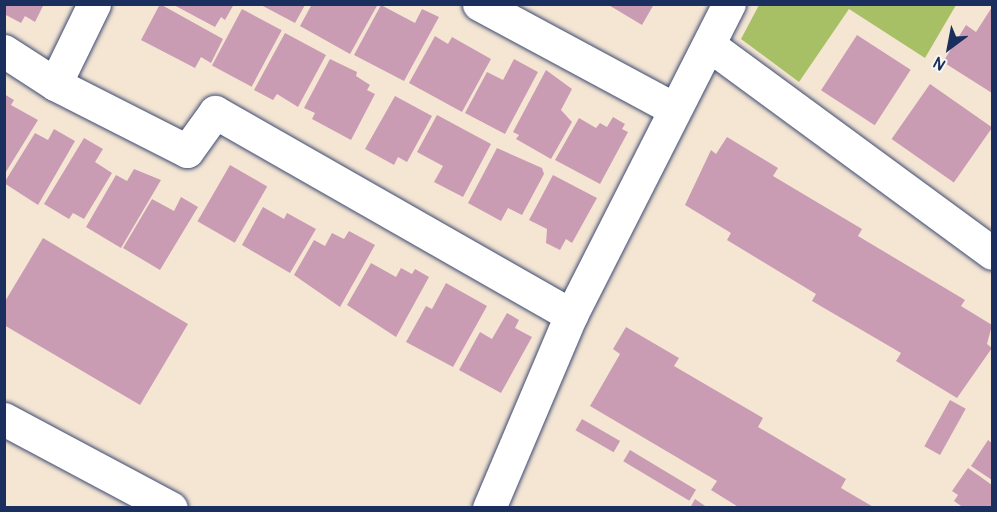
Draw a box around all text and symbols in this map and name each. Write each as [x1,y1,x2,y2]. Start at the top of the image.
north arrow [919,18,979,78]
text: N [930,52,949,75]

